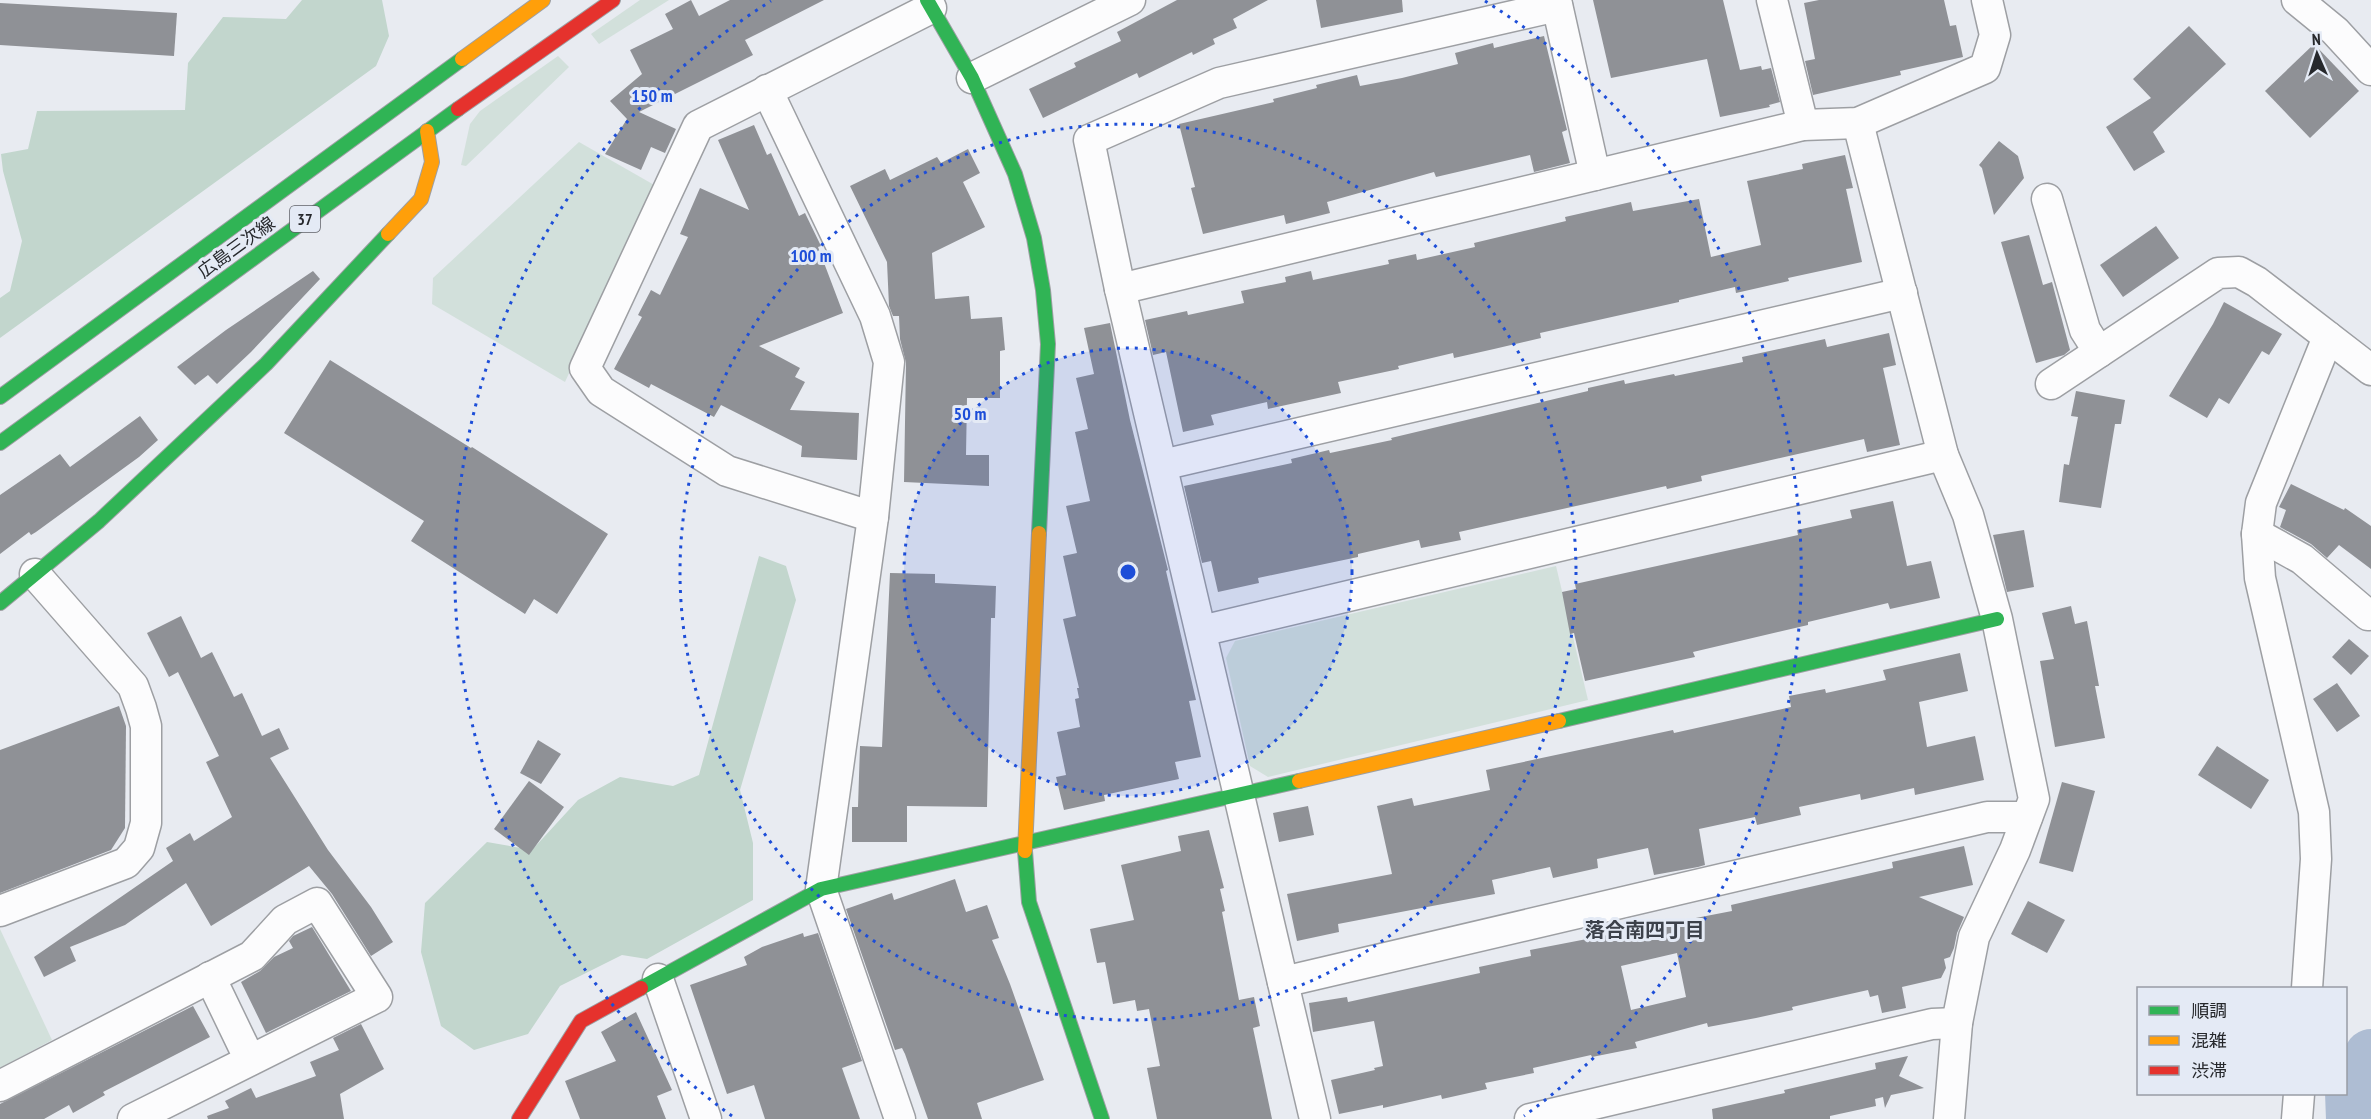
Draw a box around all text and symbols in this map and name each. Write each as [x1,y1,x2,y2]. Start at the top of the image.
north arrow [2287,24,2347,84]
text: N [2311,29,2321,49]
text: 150 m [631,84,673,107]
road number: 37 [290,206,320,232]
street label: 広島三次線 [193,211,279,283]
text: 100 m [790,244,832,267]
text: 50 m [954,402,986,425]
centre of rings [1118,562,1138,582]
district label: 落合南四丁目 [1585,917,1705,943]
legend [2137,987,2347,1095]
text: 順調 [2191,999,2227,1022]
text: 混雑 [2191,1029,2227,1052]
text: 渋滞 [2191,1059,2227,1082]

